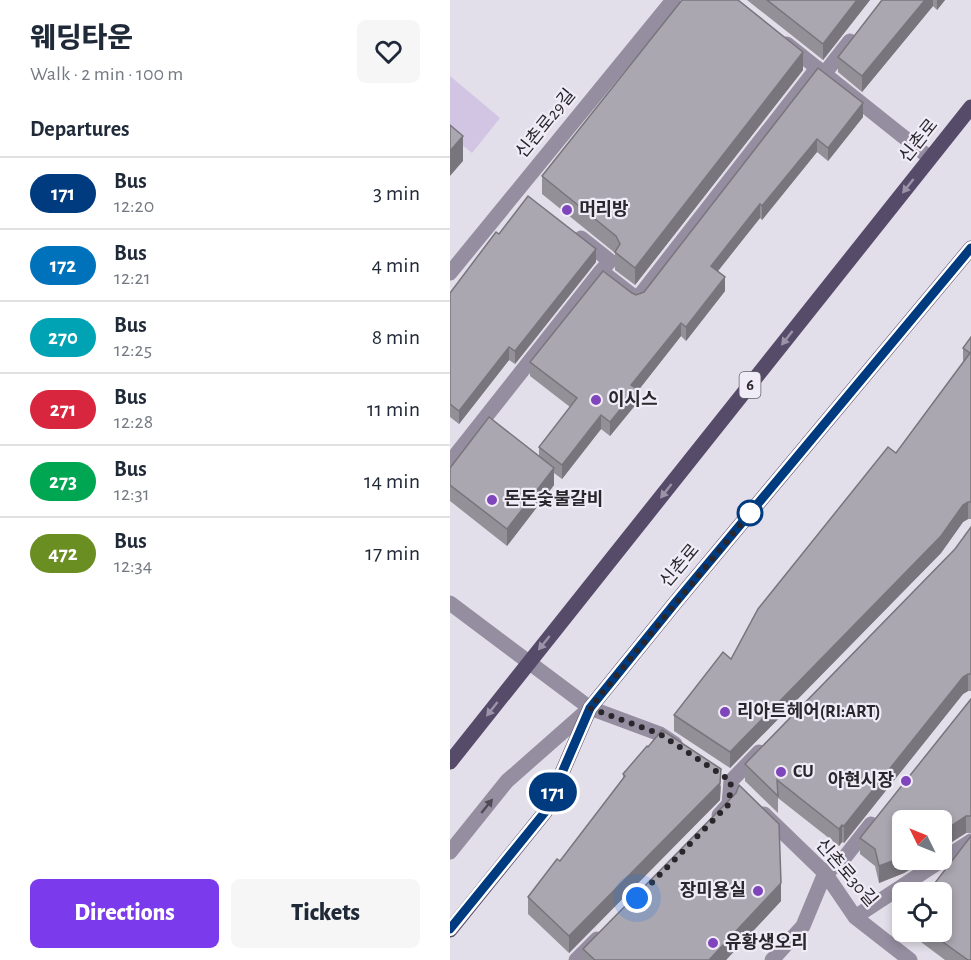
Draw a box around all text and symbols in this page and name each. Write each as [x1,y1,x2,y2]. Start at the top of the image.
button: heart [357,20,420,83]
text: 웨딩타운 [30,25,133,53]
text: Walk · 2 min · 100 m [30,64,183,84]
street label: 신촌로29길 [512,85,579,162]
street label: 신촌로 [896,115,942,166]
text: Departures [30,118,130,140]
text: Bus [114,170,147,192]
one-way arrow [903,178,915,193]
text: 3 min [373,182,420,204]
text: 171 [51,183,75,204]
text: 12:20 [114,196,154,216]
place label: 머리방 [579,200,629,219]
marker: 머리방 [560,203,574,217]
text: Bus [114,242,147,264]
text: 4 min [372,254,420,276]
text: 172 [50,255,76,276]
text: 12:21 [114,268,151,288]
text: Bus [114,314,147,336]
text: 8 min [372,326,420,348]
text: 270 [48,327,78,348]
one-way arrow [780,330,793,346]
text: 12:25 [114,340,152,360]
road number: 6 [740,372,760,398]
text: Bus [114,386,147,408]
place label: 이시스 [608,390,658,409]
marker: 이시스 [589,393,603,407]
text: 11 min [367,398,420,420]
text: 271 [50,399,76,420]
text: 12:28 [114,412,153,432]
text: Bus [114,458,147,480]
text: 14 min [364,470,420,492]
text: 273 [49,471,77,492]
one-way arrow [659,483,672,499]
text: 12:31 [114,484,150,504]
place label: 돈돈숯불갈비 [504,490,603,509]
marker: 돈돈숯불갈비 [485,493,499,507]
unlabelled marker [737,500,763,526]
text: Bus [114,530,147,552]
street label: 신촌로 [656,541,703,591]
text: 17 min [365,542,420,564]
text: 472 [48,543,78,564]
text: 12:34 [114,556,152,576]
one-way arrow [539,636,551,651]
one-way arrow [485,701,498,717]
place label: 리아트헤어(RI:ART) [737,702,881,721]
marker: 리아트헤어(RI:ART) [718,705,732,719]
place label: CU [793,763,814,781]
marker: CU [774,765,788,779]
place label: 아현시장 [828,770,894,790]
line badge: 171 [518,772,588,812]
marker: 아현시장 [899,774,913,788]
text: 171 [541,782,565,803]
one-way arrow [480,798,493,814]
north arrow [892,810,952,870]
map controls [892,810,952,942]
street label: 신촌로30길 [812,835,881,910]
button: Directions [30,879,219,948]
button: Tickets [231,879,420,948]
place label: 장미용실 [680,881,746,900]
button: locate [892,882,952,942]
your location [622,883,652,913]
marker: 장미용실 [751,884,765,898]
place label: 유황생오리 [725,932,808,952]
marker: 유황생오리 [706,936,720,950]

